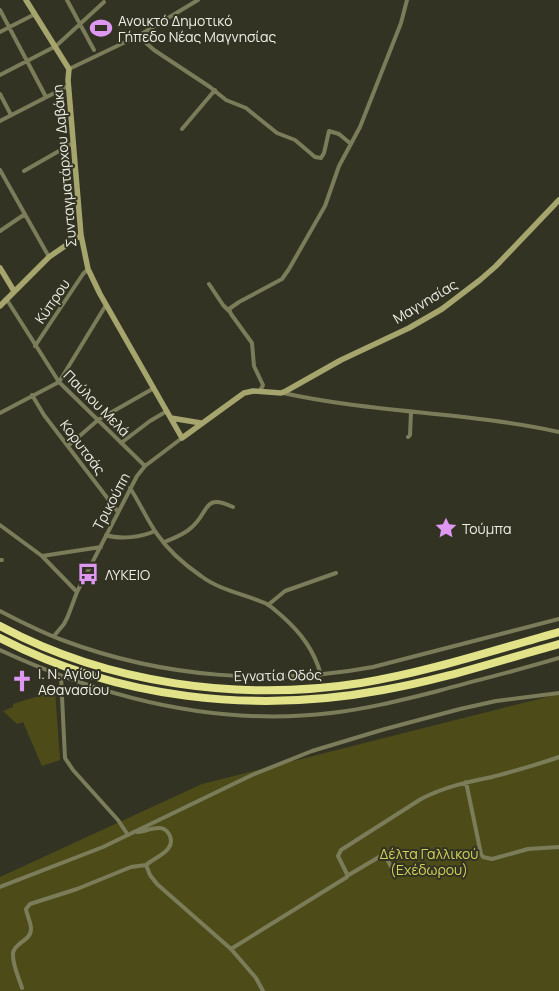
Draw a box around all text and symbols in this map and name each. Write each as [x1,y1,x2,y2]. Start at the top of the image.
place label: Ανοικτό Δημοτικό Γήπεδο Νέας Μαγνησίας [118,11,276,46]
sports icon: Ανοικτό Δημοτικό Γήπεδο Νέας Μαγνησίας [88,15,114,41]
street label: Συνταγματάρχου Δαβάκη [47,84,81,248]
street label: Μαγνησίας [389,274,461,328]
street label: Κύπρου [30,275,74,327]
street label: Παύλου Μελά [60,366,134,440]
street label: Κορυτσάς [56,416,110,479]
street label: Τρικούπη [88,469,134,533]
place icon: Τούμπα [433,515,459,541]
place label: Τούμπα [462,519,512,538]
bus stop icon: ΛΥΚΕΙΟ [75,561,101,587]
place label: ΛΥΚΕΙΟ [105,565,150,584]
place label: Ι. Ν. Αγίου Αθανασίου [38,664,109,699]
street label: Εγνατία Οδός [234,665,322,685]
church icon: Ι. Ν. Αγίου Αθανασίου [9,668,35,694]
park label: Δέλτα Γαλλικού (Εχέδωρου) [380,844,478,879]

